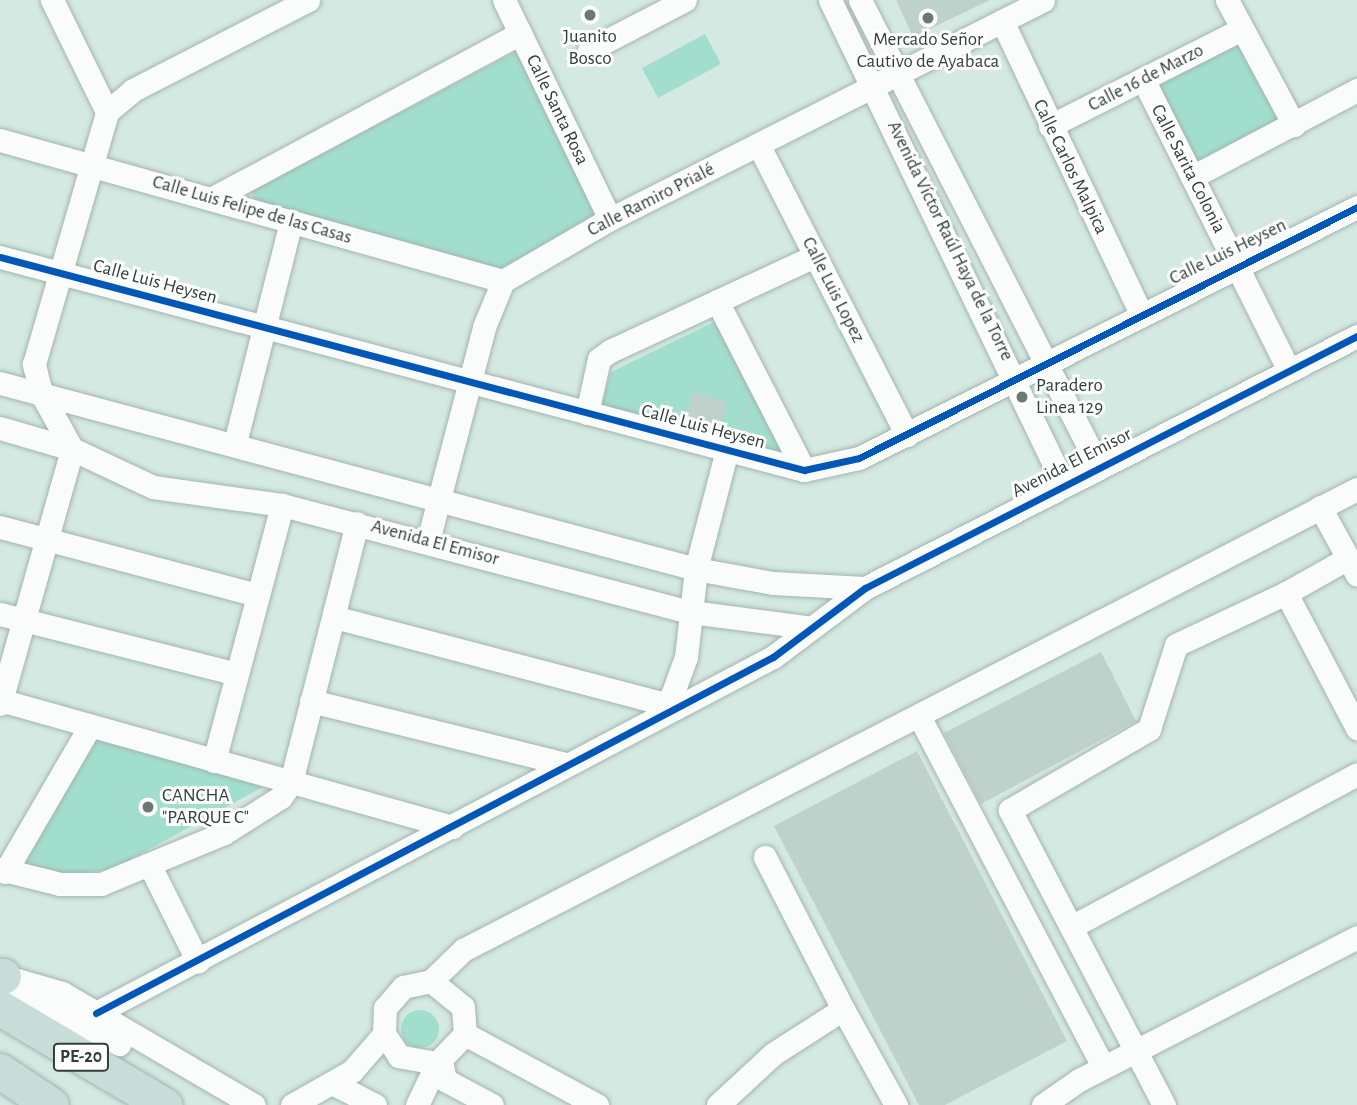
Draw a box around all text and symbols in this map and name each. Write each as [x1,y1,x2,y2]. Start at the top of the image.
marker: Juanito Bosco [582,7,598,23]
marker: Mercado Señor Cautivo de Ayabaca [920,10,936,26]
place label: Juanito Bosco [563,26,617,70]
place label: Mercado Señor Cautivo de Ayabaca [857,29,999,73]
street label: Calle 16 de Marzo [1084,39,1208,117]
street label: Calle Santa Rosa [520,51,594,169]
street label: Calle Carlos Malpica [1027,96,1113,238]
street label: Calle Sarita Colonia [1146,101,1230,237]
street label: Avenida Víctor Raúl Haya de la Torre [882,117,1018,365]
street label: Calle Ramiro Prialé [584,158,718,242]
street label: Calle Luis Felipe de las Casas [150,171,354,249]
street label: Calle Luis Heysen [1166,214,1290,290]
street label: Calle Luis Lopez [797,233,869,347]
street label: Calle Luis Heysen [91,255,219,309]
place label: Paradero Linea 129 [1036,375,1103,419]
marker: Paradero Linea 129 [1014,389,1030,405]
street label: Calle Luis Heysen [639,400,767,454]
street label: Avenida El Emisor [1008,423,1136,503]
street label: Avenida El Emisor [369,515,501,571]
place label: CANCHA "PARQUE C" [162,785,249,829]
marker: CANCHA "PARQUE C" [140,799,156,815]
road number: PE-20 [51,1042,111,1072]

